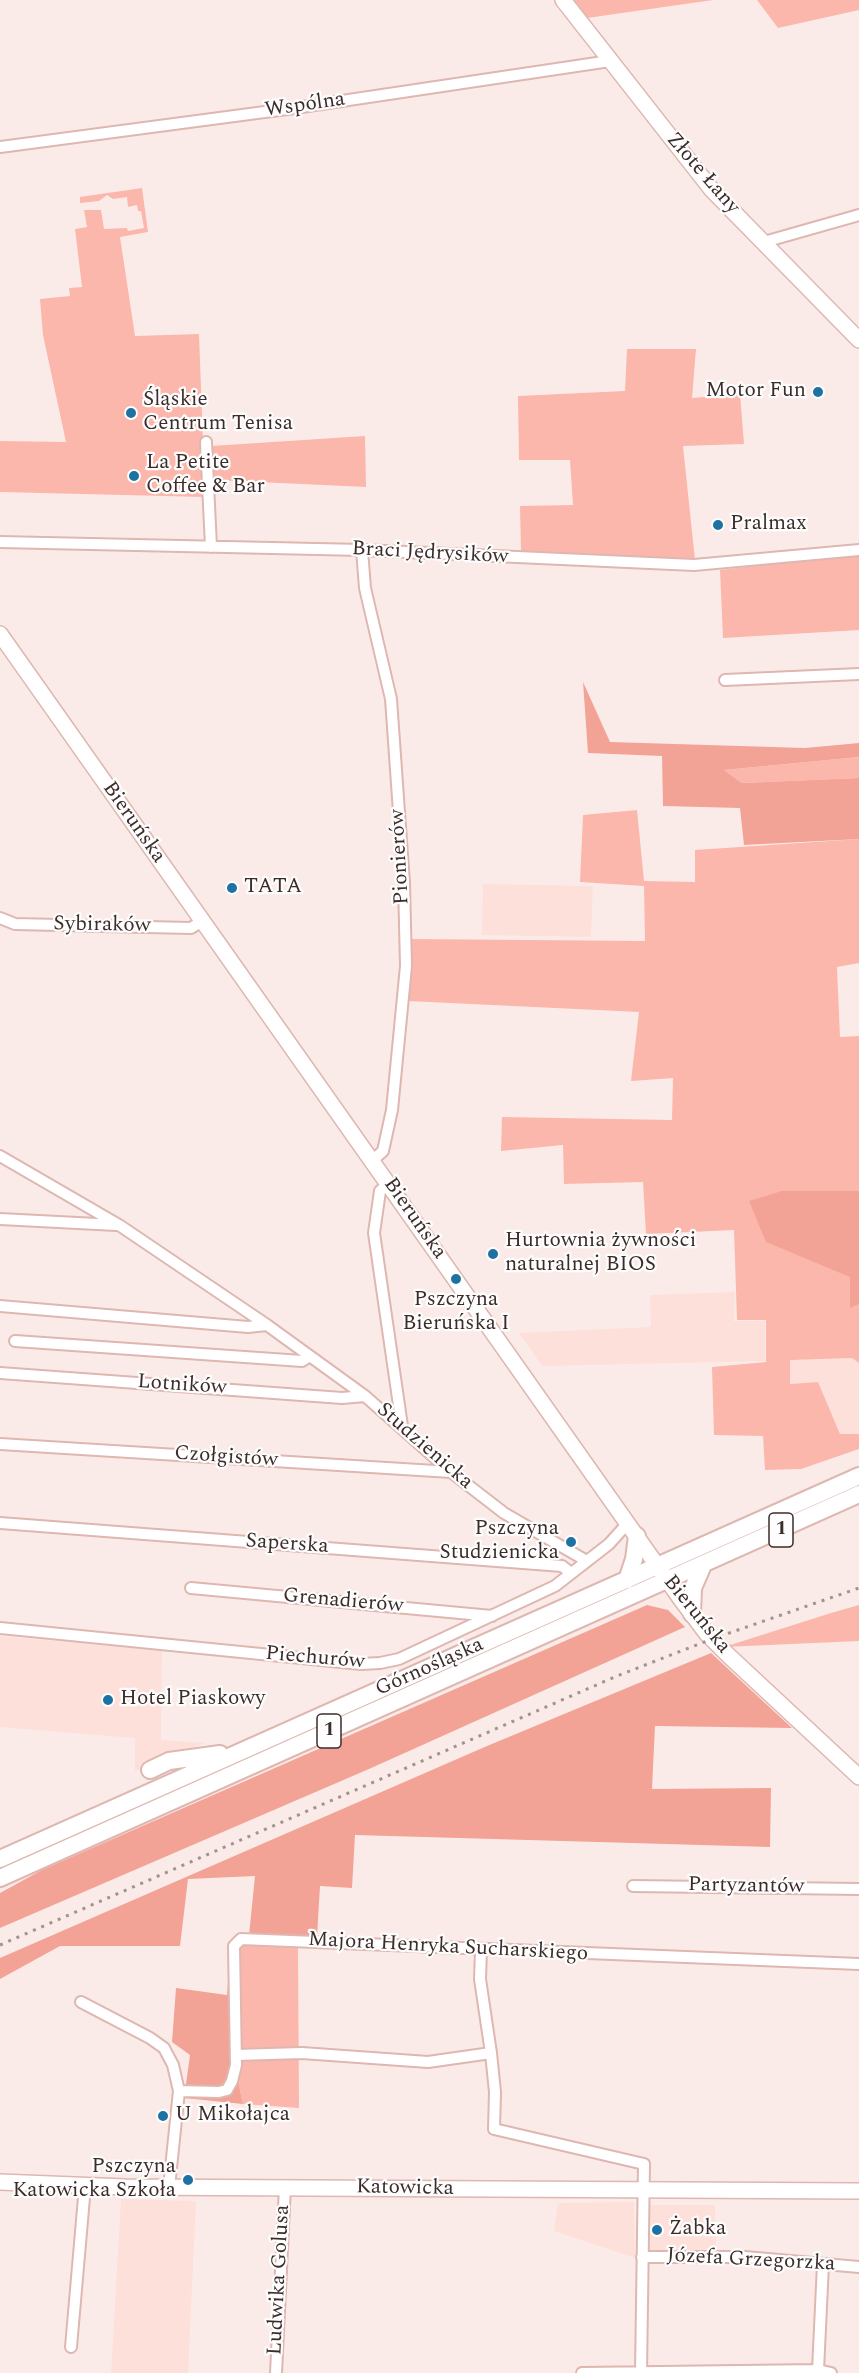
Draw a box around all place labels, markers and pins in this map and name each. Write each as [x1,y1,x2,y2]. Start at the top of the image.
place label: Motor Fun [705,379,806,405]
marker: Motor Fun [811,385,825,399]
place label: Śląskie Centrum Tenisa [143,388,293,438]
marker: Śląskie Centrum Tenisa [124,406,138,420]
place label: La Petite Coffee & Bar [146,451,265,501]
marker: La Petite Coffee & Bar [127,469,141,483]
place label: Pralmax [730,512,807,538]
marker: Pralmax [711,518,725,532]
place label: TATA [244,875,302,901]
marker: TATA [225,881,239,895]
place label: Hurtownia żywności naturalnej BIOS [505,1229,696,1279]
marker: Hurtownia żywności naturalnej BIOS [486,1247,500,1261]
marker: Pszczyna Bieruńska I [449,1272,463,1286]
place label: Pszczyna Bieruńska I [402,1288,510,1338]
place label: Pszczyna Studzienicka [439,1517,559,1567]
marker: Pszczyna Studzienicka [564,1535,578,1549]
place label: Hotel Piaskowy [120,1687,265,1713]
marker: Hotel Piaskowy [101,1693,115,1707]
place label: U Mikołajca [175,2103,290,2129]
marker: U Mikołajca [156,2109,170,2123]
place label: Pszczyna Katowicka Szkoła [13,2155,176,2205]
marker: Pszczyna Katowicka Szkoła [181,2173,195,2187]
place label: Żabka [669,2217,726,2243]
marker: Żabka [650,2223,664,2237]

